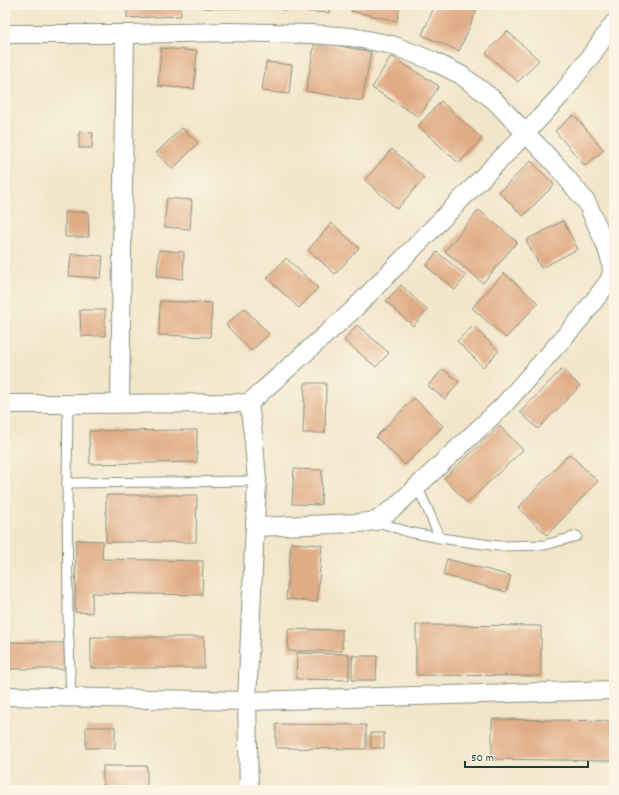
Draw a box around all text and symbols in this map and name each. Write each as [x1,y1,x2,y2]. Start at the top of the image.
scale bar [465,743,588,769]
text: 50 m [471,750,494,767]

